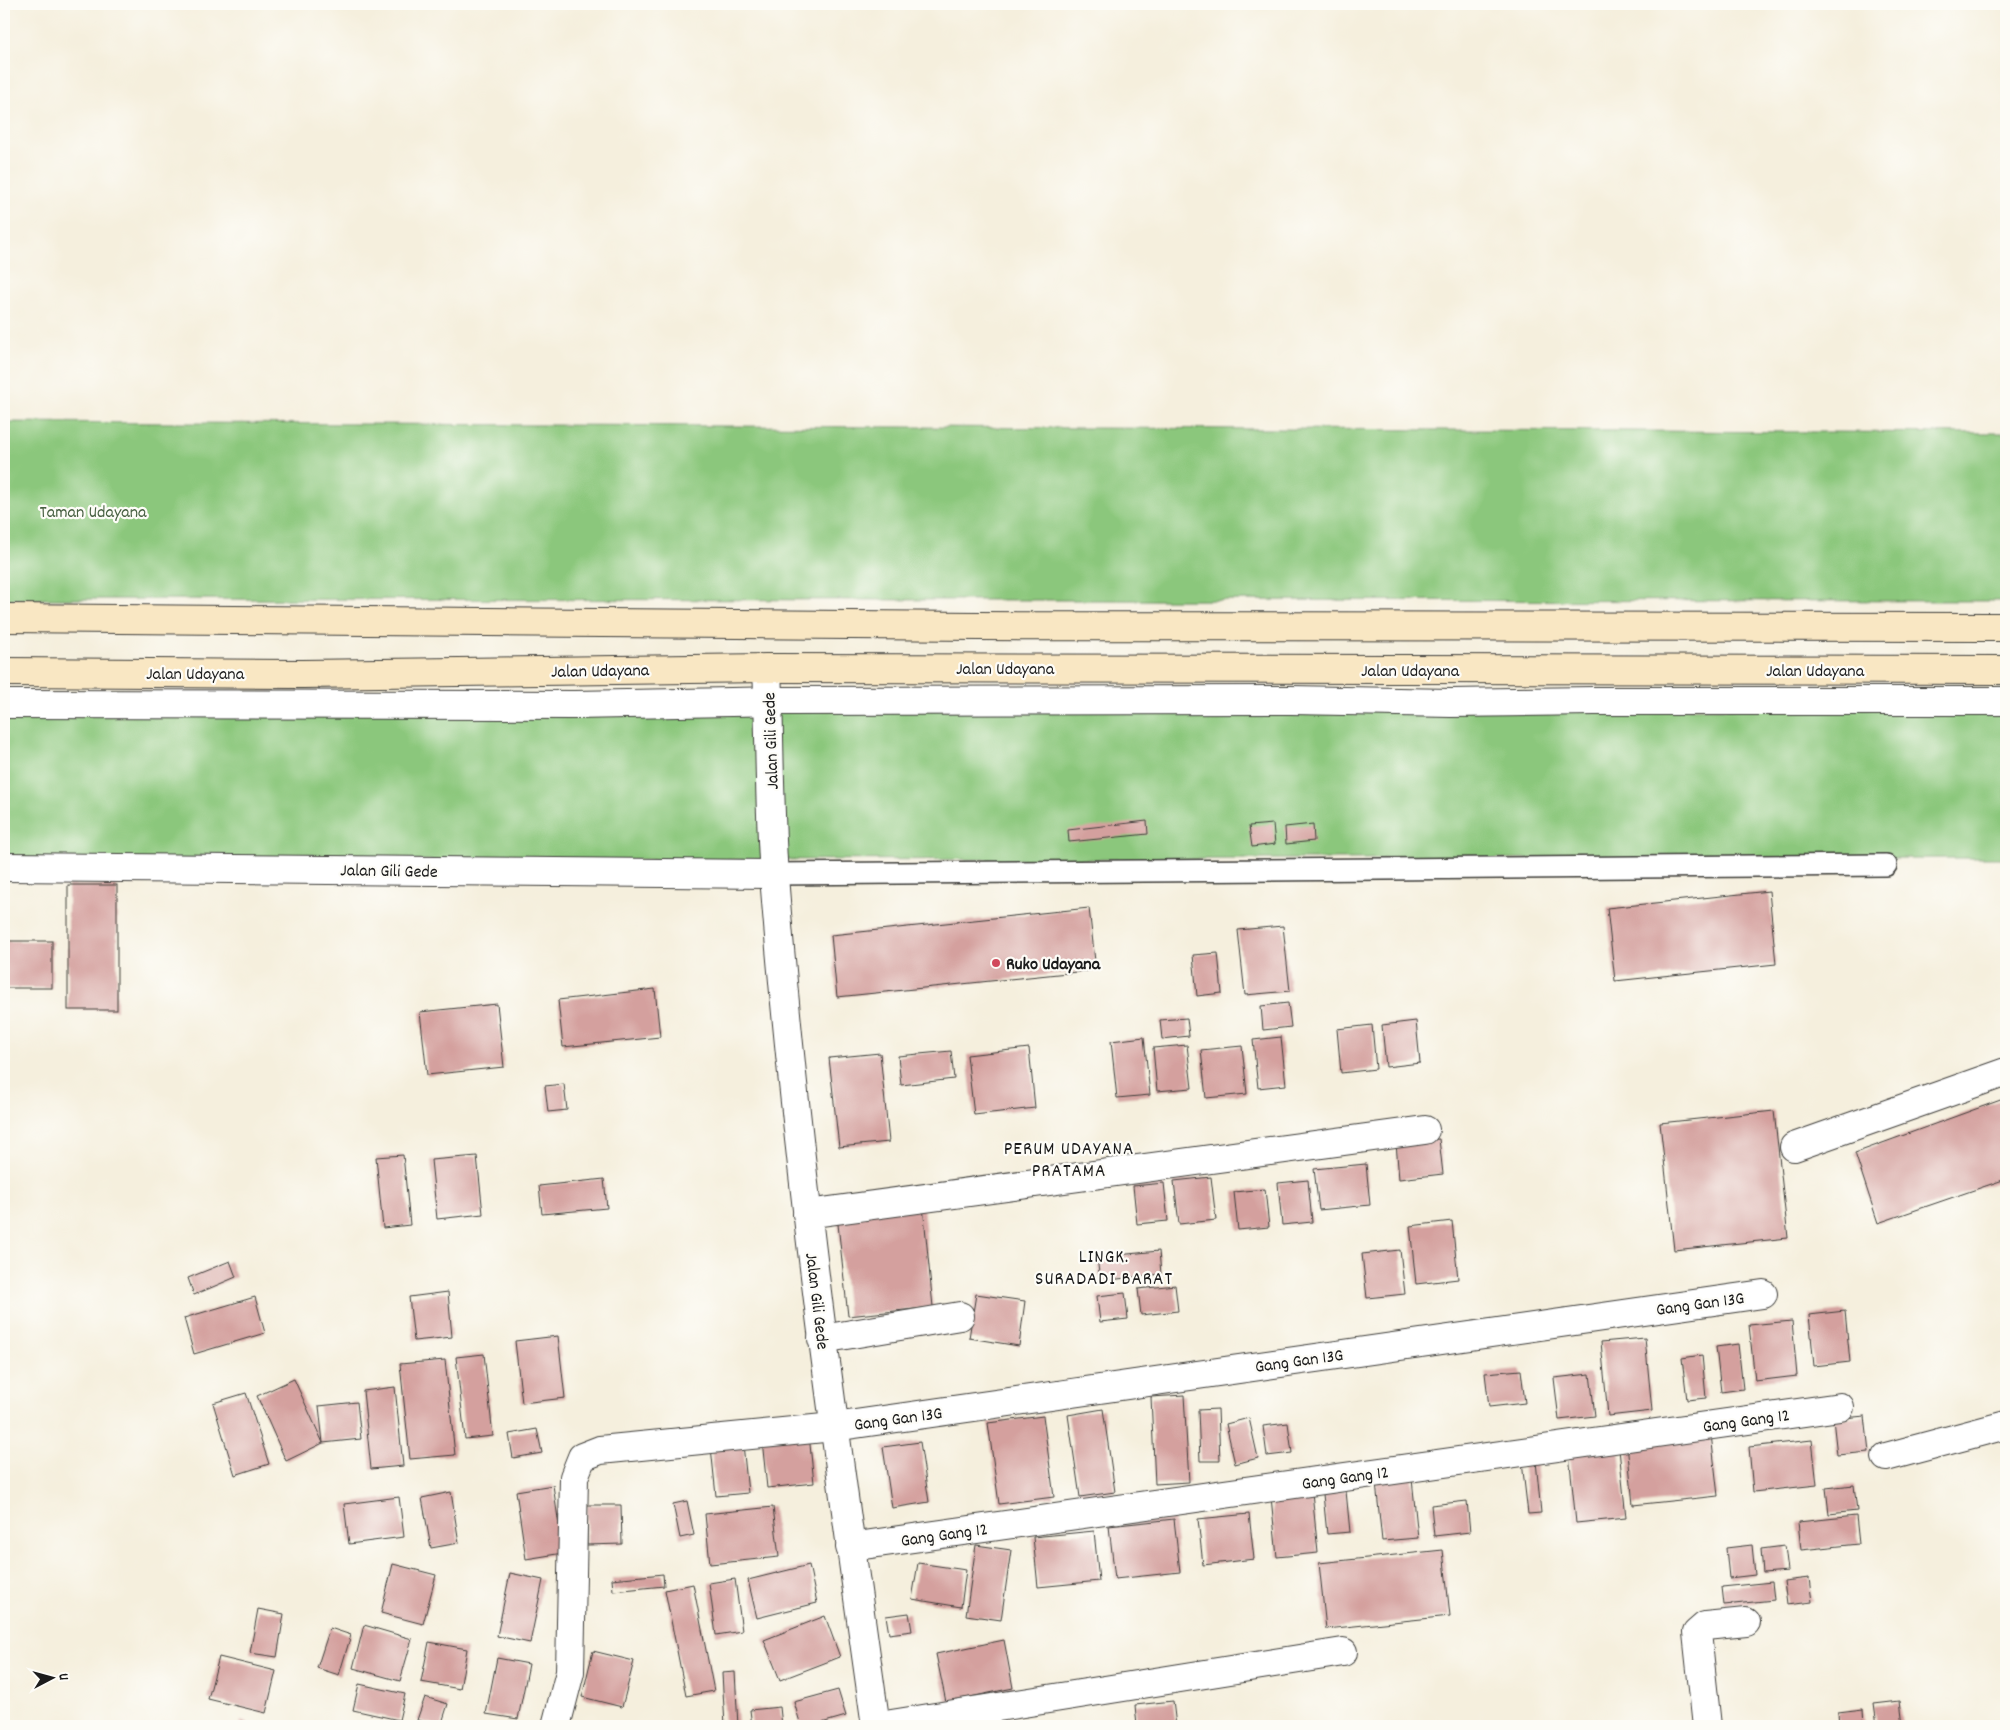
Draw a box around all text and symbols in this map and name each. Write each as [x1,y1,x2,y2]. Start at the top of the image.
park label: Taman Udayana [40,501,147,526]
street label: Jalan Udayana [956,658,1055,683]
street label: Jalan Udayana [551,659,650,686]
street label: Jalan Udayana [1361,660,1460,685]
street label: Jalan Udayana [1766,660,1865,685]
street label: Jalan Udayana [146,663,245,688]
street label: Jalan Gili Gede [758,692,787,790]
street label: Jalan Gili Gede [340,859,438,886]
place label: Ruko Udayana [1006,953,1101,978]
marker: Ruko Udayana [990,957,1002,969]
district label: PERUM UDAYANA PRATAMA [1004,1137,1134,1186]
district label: LINGK. SURADADI BARAT [1035,1245,1173,1294]
street label: Jalan Gili Gede [797,1251,834,1351]
street label: Gang Gan 13G [1655,1287,1746,1324]
street label: Gang Gan 13G [1254,1344,1345,1381]
street label: Gang Gan 13G [853,1402,944,1439]
street label: Gang Gang 12 [1701,1404,1791,1441]
street label: Gang Gang 12 [1300,1461,1390,1498]
street label: Gang Gang 12 [899,1518,989,1555]
north arrow [28,1652,78,1702]
text: U [53,1672,73,1682]

